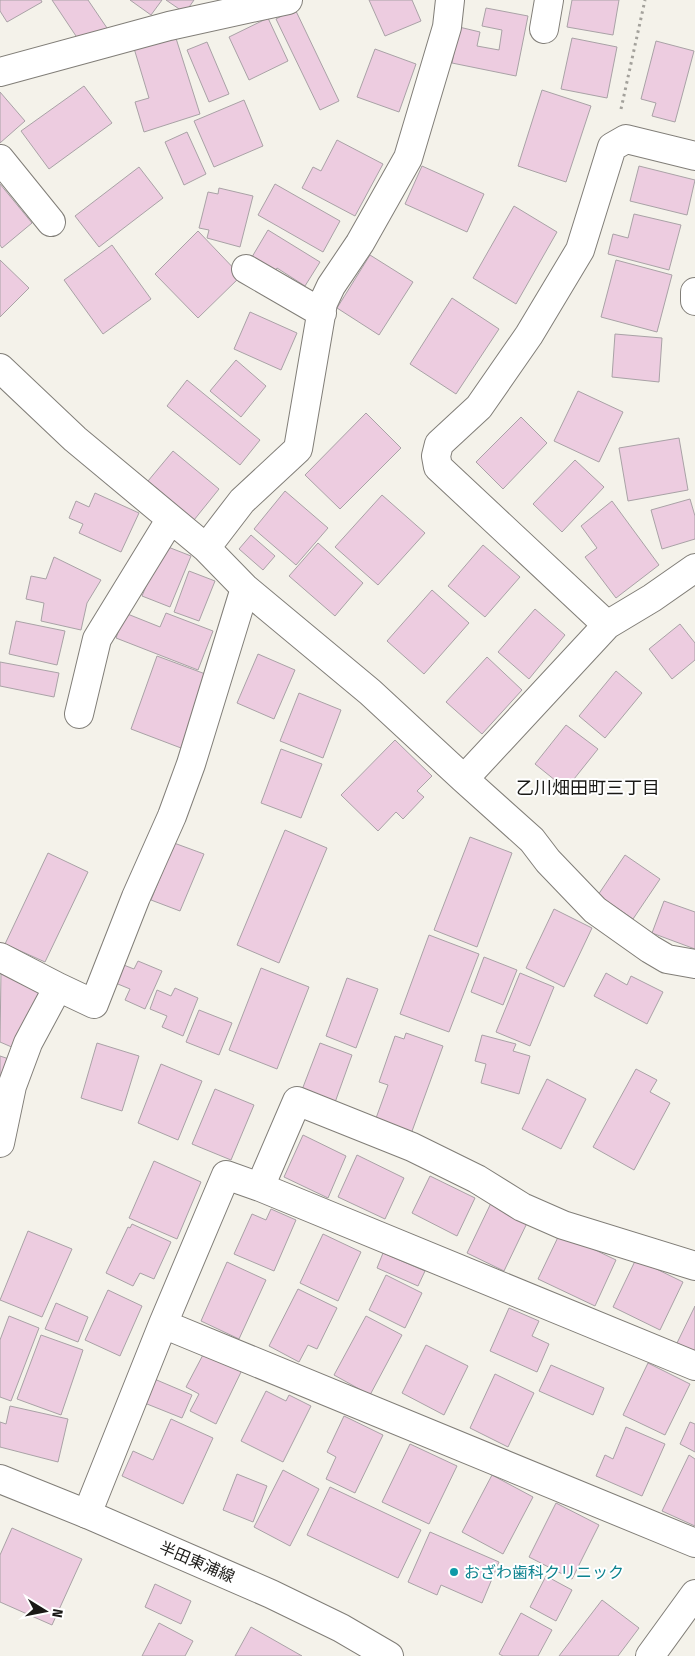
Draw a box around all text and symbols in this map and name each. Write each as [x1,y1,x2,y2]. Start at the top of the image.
district label: 乙川畑田町三丁目 [516,777,660,799]
street label: 半田東浦線 [156,1538,238,1586]
place label: おざわ歯科クリニック [464,1563,624,1582]
marker: おざわ歯科クリニック [448,1566,460,1578]
north arrow [20,1586,70,1636]
text: N [48,1608,66,1619]

